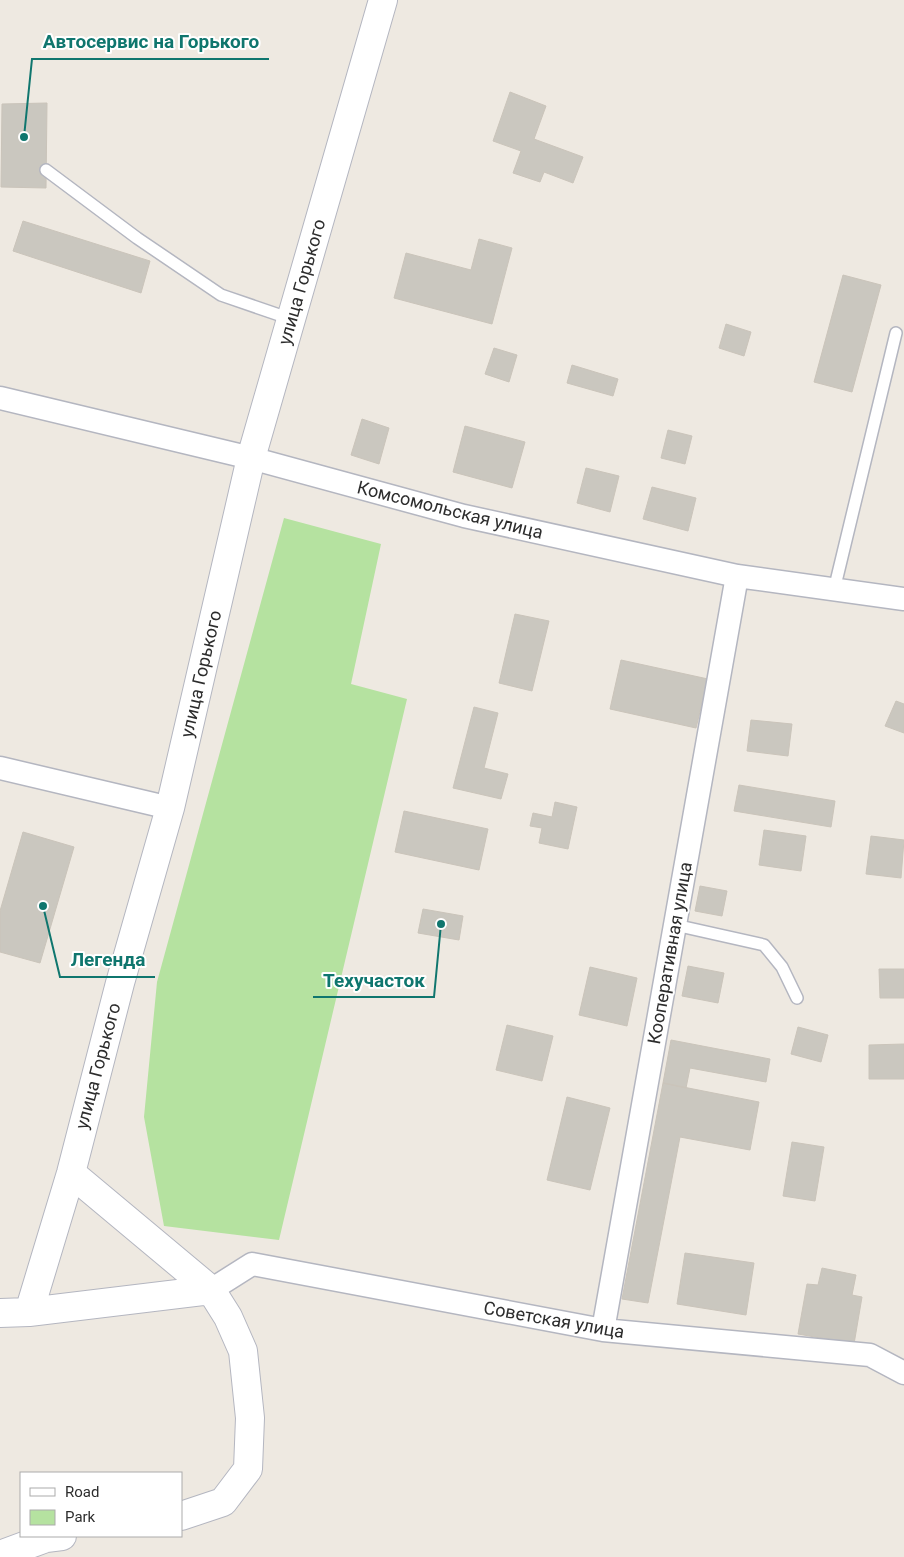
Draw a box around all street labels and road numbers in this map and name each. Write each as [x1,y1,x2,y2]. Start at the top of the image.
street label: улица Горького [274,217,330,347]
street label: Комсомольская улица [355,476,545,543]
street label: улица Горького [176,608,225,740]
street label: Кооперативная улица [643,860,696,1046]
street label: улица Горького [71,1000,124,1131]
street label: Советская улица [482,1297,626,1342]

